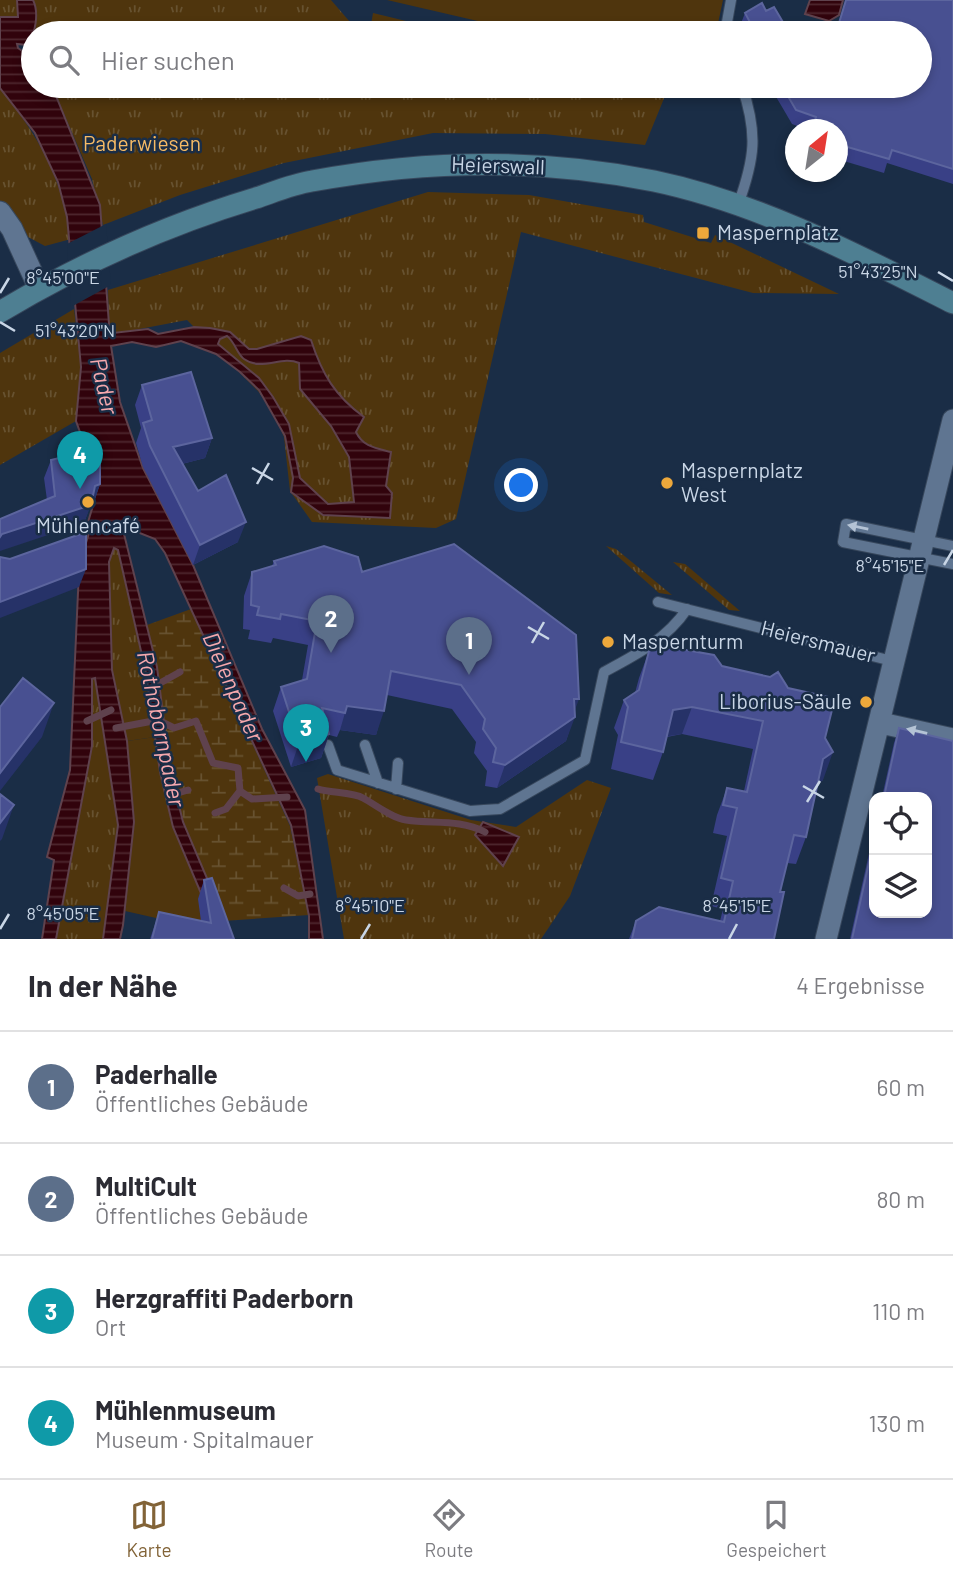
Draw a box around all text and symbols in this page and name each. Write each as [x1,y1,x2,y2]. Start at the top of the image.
search box [21,21,932,98]
icon: search [45,41,83,79]
text: Hier suchen [101,44,235,75]
north arrow [785,119,848,182]
park label: Paderwiesen [83,130,201,155]
street label: Heierswall [451,150,545,179]
place label: Maspernplatz [717,219,839,244]
marker: Maspernplatz [695,225,711,241]
text: 51°43'25"N [838,260,918,282]
text: 8°45'00"E [26,266,100,288]
text: 51°43'20"N [35,319,115,341]
water label: Pader [85,355,125,418]
pin: 4 [57,431,103,489]
place label: Maspernplatz West [681,457,803,506]
your location [504,468,538,502]
marker: Maspernplatz West [659,475,675,491]
marker: Mühlencafé [80,494,96,510]
place label: Mühlencafé [36,512,140,537]
one-way arrow [847,521,869,532]
text: 8°45'15"E [856,554,924,576]
pin: 2 [308,595,354,653]
street label: Heiersmauer [758,614,879,667]
pin: 1 [446,617,492,675]
water label: Dielenpader [197,627,271,747]
place label: Maspernturm [622,628,743,653]
marker: Maspernturm [600,634,616,650]
water label: Rothobornpader [132,648,192,810]
place label: Liborius-Säule [719,688,852,713]
marker: Liborius-Säule [858,694,874,710]
pin: 3 [283,704,329,762]
one-way arrow [906,725,928,736]
map controls [869,792,932,918]
button: locate [869,792,932,855]
button: layers [869,855,932,918]
text: 8°45'10"E [335,894,405,916]
text: 8°45'15"E [703,894,771,916]
text: 8°45'05"E [27,902,99,924]
text: In der Nähe [28,967,178,1003]
text: 4 Ergebnisse [796,971,925,999]
text: Paderhalle [95,1058,218,1089]
text: 1 [47,1073,55,1101]
text: 60 m [877,1073,925,1101]
text: Öffentliches Gebäude [95,1089,308,1117]
text: MultiCult [95,1170,197,1201]
text: 2 [45,1185,57,1213]
text: 80 m [876,1185,925,1213]
text: Öffentliches Gebäude [95,1201,308,1229]
text: Herzgraffiti Paderborn [95,1282,354,1313]
text: 3 [45,1297,57,1325]
text: 110 m [872,1297,925,1325]
text: Ort [95,1313,126,1341]
text: Mühlenmuseum [95,1394,276,1425]
text: 4 [44,1409,58,1437]
text: 130 m [868,1409,925,1437]
text: Museum · Spitalmauer [95,1425,314,1453]
tab: Karte [126,1496,172,1561]
tab: Route [425,1496,473,1561]
tab: Gespeichert [726,1496,827,1561]

